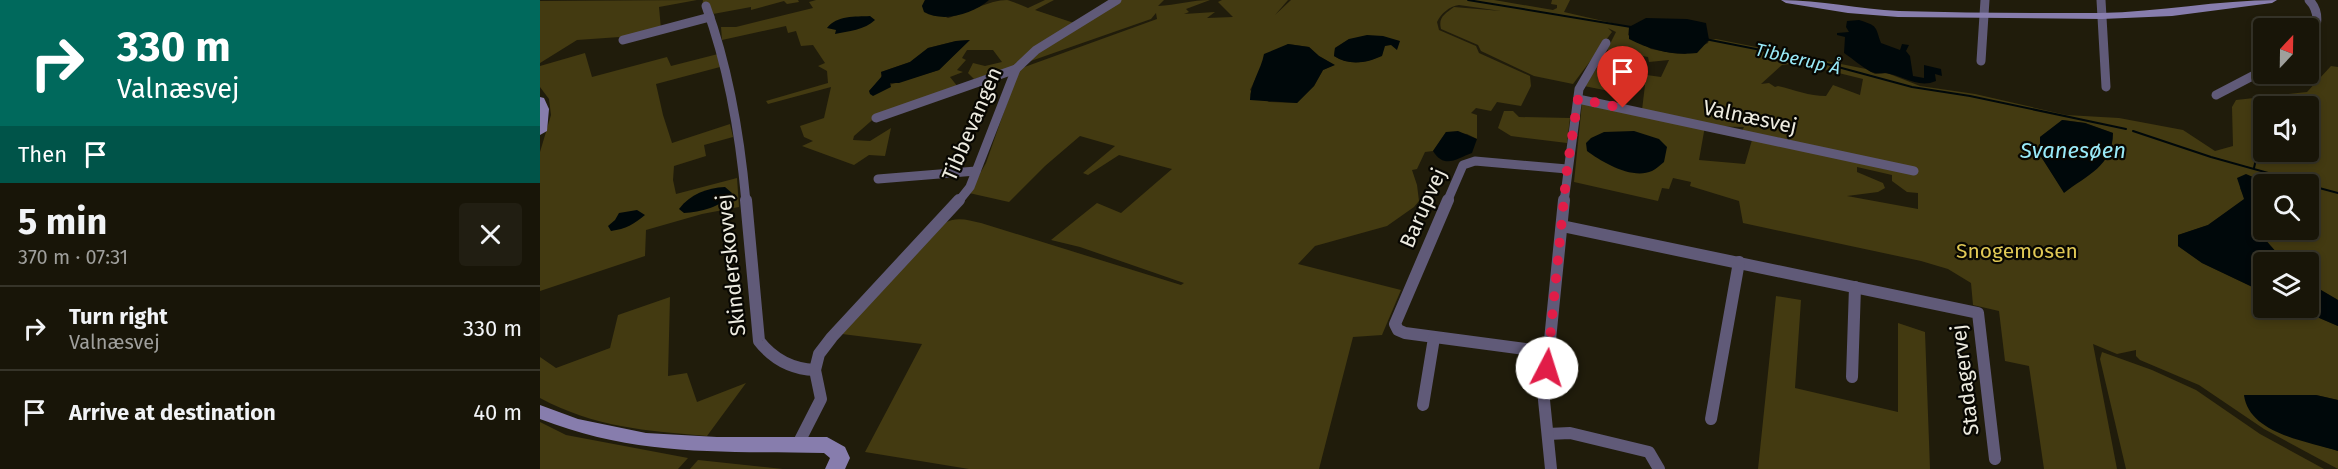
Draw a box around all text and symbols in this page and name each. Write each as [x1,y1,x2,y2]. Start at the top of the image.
north arrow [2253,18,2319,84]
map controls [2253,18,2319,318]
text: 330 m [117,22,231,72]
icon: right [18,24,96,102]
water label: Tibberup Å [1753,38,1843,79]
pin [1597,46,1648,108]
icon: arrive [1606,55,1639,88]
street label: Tibbevangen [936,63,1008,185]
text: Valnæsvej [117,73,240,105]
street label: Valnæsvej [1701,94,1799,140]
button: sound [2253,96,2319,162]
water label: Svanesøen [2019,137,2126,164]
icon: arrive [79,138,112,171]
text: Then [18,141,67,168]
street label: Barupvej [1394,164,1452,252]
button: search [2253,174,2319,240]
street label: Skinderskovvej [711,193,751,337]
text: 5 min [18,200,107,244]
button: close [459,203,522,266]
park label: Snogemosen [1956,238,2078,264]
text: 370 m · 07:31 [18,245,128,269]
button: layers [2253,252,2319,318]
text: Turn right [69,303,168,330]
icon: right [18,312,51,345]
text: 330 m [463,315,522,342]
street label: Stadagervej [1945,323,1985,437]
text: Valnæsvej [69,330,160,354]
position arrow [1515,336,1579,400]
icon: arrive [18,396,51,429]
text: Arrive at destination [69,399,276,426]
text: 40 m [473,399,522,426]

